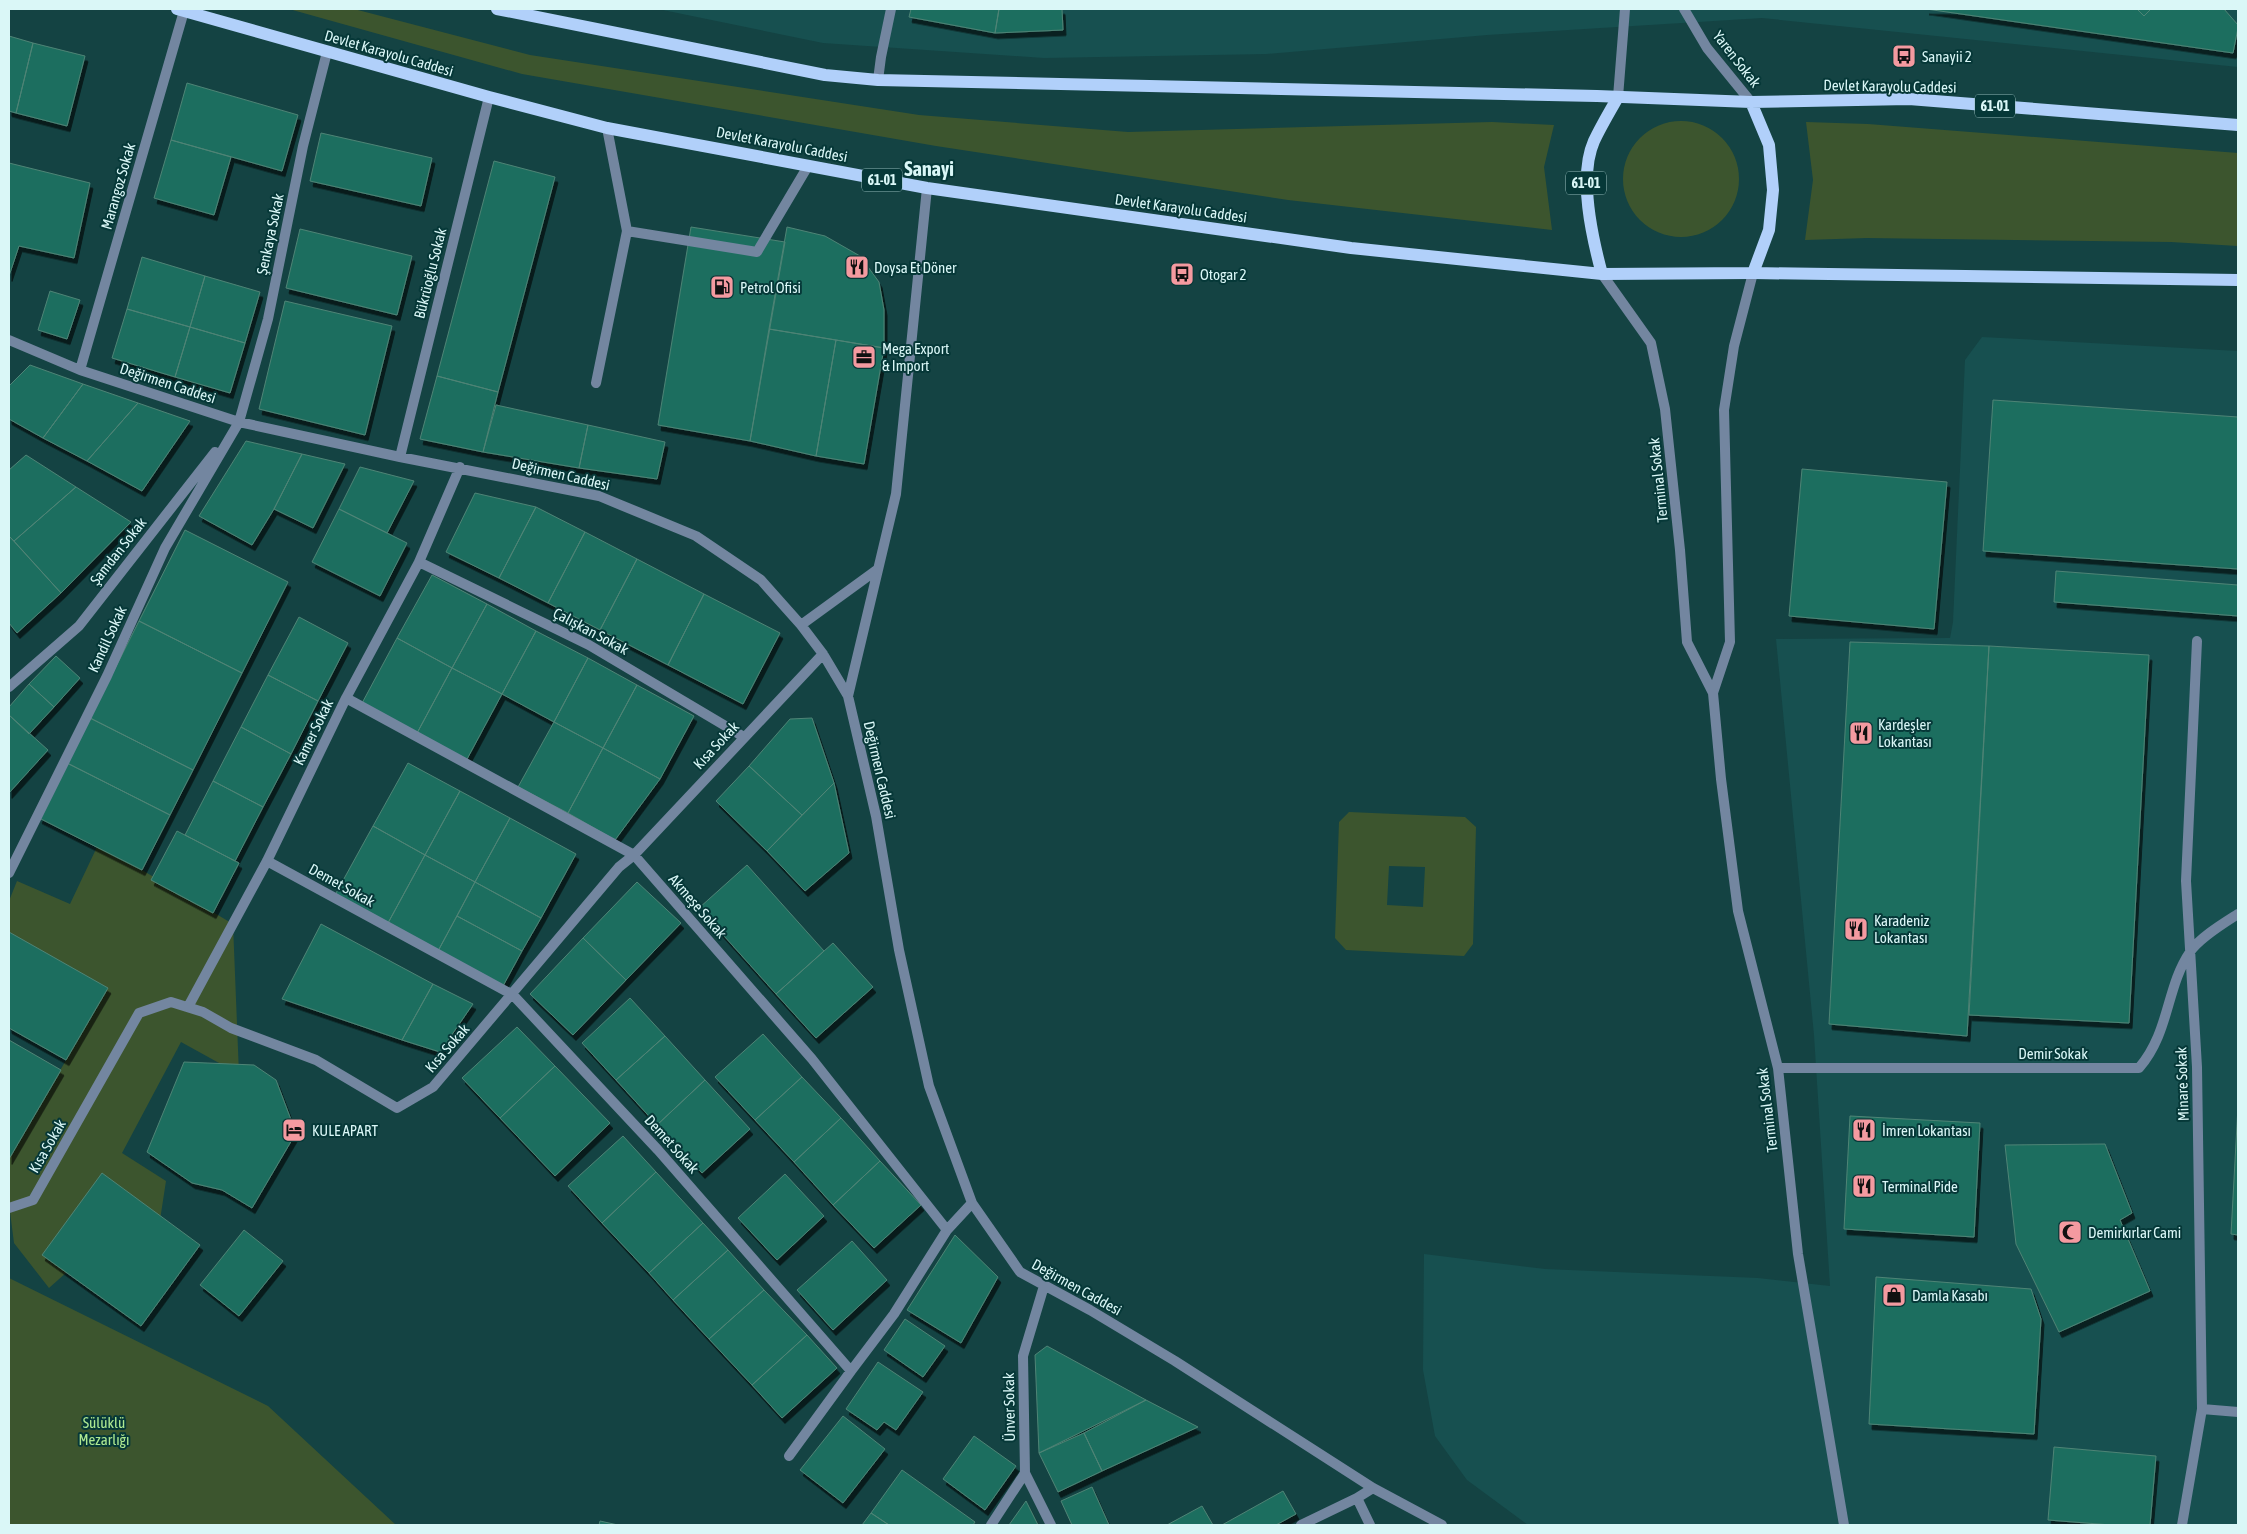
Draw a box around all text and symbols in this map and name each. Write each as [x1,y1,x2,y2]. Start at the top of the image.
street label: Devlet Karayolu Caddesi [323,26,455,80]
street label: Yaren Sokak [1710,27,1765,91]
bus stop icon: Sanayii 2 [1891,43,1917,69]
place label: Sanayii 2 [1922,48,1972,65]
street label: Devlet Karayolu Caddesi [1823,76,1957,96]
road number: 61-01 [1975,94,2015,118]
street label: Devlet Karayolu Caddesi [715,123,849,165]
street label: Marangoz Sokak [98,140,139,231]
district label: Sanayi [904,157,954,180]
road number: 61-01 [862,168,902,192]
road number: 61-01 [1566,172,1606,194]
street label: Devlet Karayolu Caddesi [1114,190,1248,226]
street label: Şenkaya Sokak [253,191,287,276]
street label: Bükrüoğlu Sokak [411,225,450,320]
restaurant icon: Doysa Et Döner [844,254,870,280]
place label: Doysa Et Döner [874,259,957,276]
bus stop icon: Otogar 2 [1169,261,1195,287]
place label: Otogar 2 [1200,266,1247,283]
fuel station icon: Petrol Ofisi [709,274,735,300]
place label: Petrol Ofisi [740,279,801,296]
place label: Mega Export & Import [882,340,949,374]
office icon: Mega Export & Import [851,344,877,370]
street label: Değirmen Caddesi [118,359,218,407]
street label: Terminal Sokak [1645,436,1671,523]
street label: Değirmen Caddesi [510,454,612,494]
street label: Şamdan Sokak [86,514,150,588]
street label: Kandil Sokak [84,603,130,675]
street label: Çalışkan Sokak [550,604,632,658]
street label: Kamer Sokak [290,696,337,768]
place label: Kardeşler Lokantası [1878,716,1932,750]
street label: Kısa Sokak [690,717,742,772]
street label: Değirmen Caddesi [860,719,900,821]
restaurant icon: Kardeşler Lokantası [1848,720,1874,746]
street label: Demet Sokak [306,860,378,910]
street label: Akmeşe Sokak [666,871,731,942]
place label: Karadeniz Lokantası [1874,912,1930,946]
restaurant icon: Karadeniz Lokantası [1843,916,1869,942]
street label: Kısa Sokak [421,1020,473,1076]
street label: Demir Sokak [2018,1045,2088,1062]
street label: Minare Sokak [2172,1046,2192,1122]
street label: Terminal Sokak [1753,1066,1781,1153]
street label: Demet Sokak [641,1111,703,1177]
street label: Kısa Sokak [25,1116,69,1176]
hotel icon: KULE APART [281,1117,307,1143]
restaurant icon: İmren Lokantası [1851,1117,1877,1143]
place label: KULE APART [312,1122,378,1139]
place label: İmren Lokantası [1882,1122,1971,1139]
restaurant icon: Terminal Pide [1851,1173,1877,1199]
place label: Terminal Pide [1882,1178,1958,1195]
mosque icon: Demirkırlar Cami [2057,1219,2083,1245]
place label: Demirkırlar Cami [2088,1224,2181,1241]
street label: Değirmen Caddesi [1029,1255,1125,1319]
shop icon: Damla Kasabı [1881,1282,1907,1308]
place label: Damla Kasabı [1912,1287,1988,1304]
street label: Ünver Sokak [1000,1372,1018,1442]
park label: Sülüklü Mezarlığı [79,1414,130,1448]

